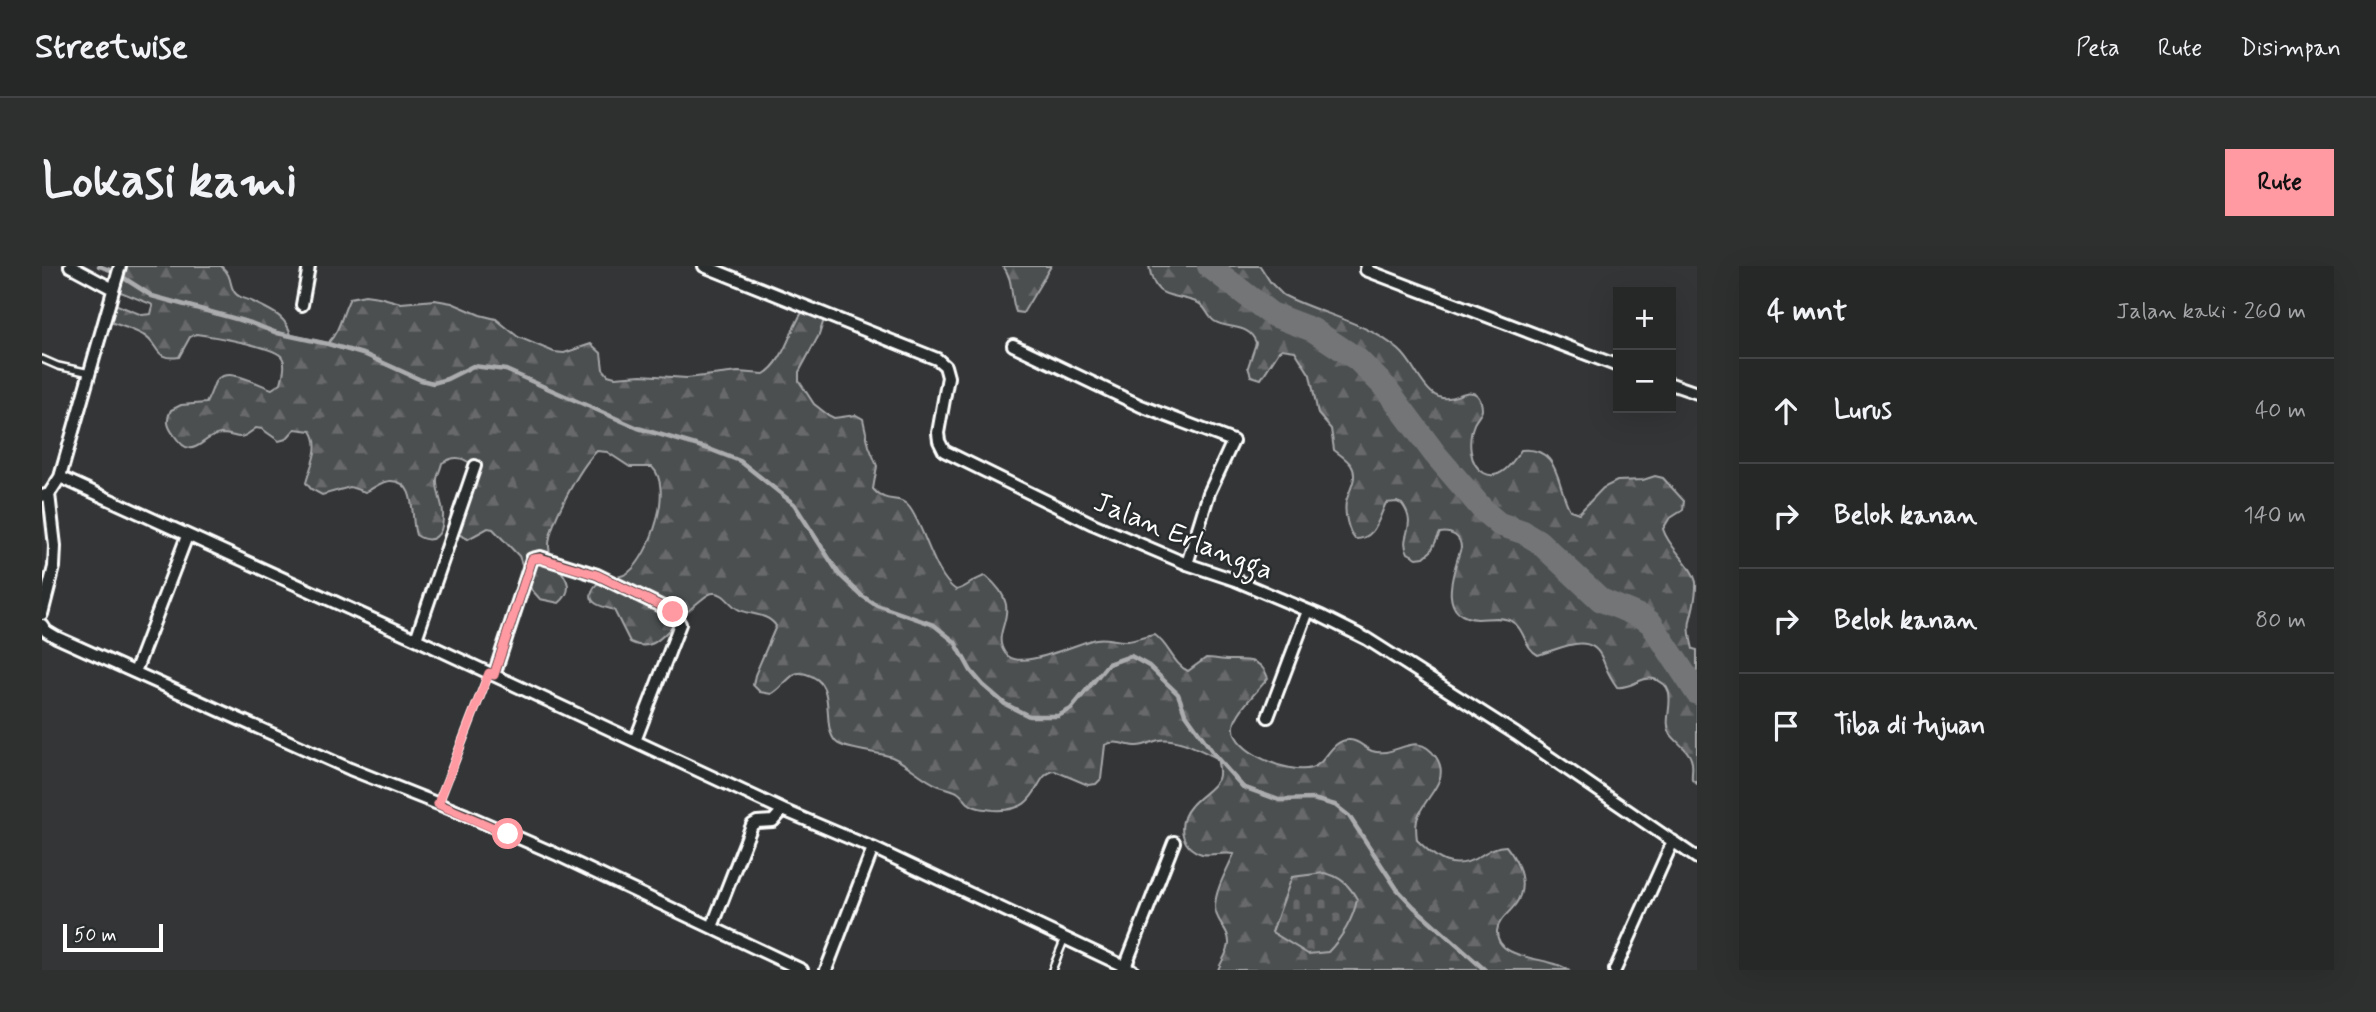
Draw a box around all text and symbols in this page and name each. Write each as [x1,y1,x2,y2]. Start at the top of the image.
text: Streetwise [35,26,188,70]
text: Peta [2076,33,2120,64]
text: Rute [2158,33,2202,64]
text: Disimpan [2240,33,2341,64]
button: Rute [2225,149,2334,216]
text: Lokasi kami [42,150,297,215]
map controls [1613,287,1676,413]
button: + [1613,287,1676,350]
text: 4 mnt [1767,292,1847,331]
text: Jalan kaki · 260 m [2116,297,2306,327]
button: − [1613,350,1676,413]
icon: ahead [1767,392,1805,430]
text: Lurus [1834,394,1892,428]
text: 40 m [2255,396,2306,426]
street label: Jalan Erlangga [1087,484,1278,593]
icon: right [1767,497,1805,535]
text: Belok kanan [1834,499,1977,533]
text: 140 m [2243,501,2306,531]
route end [657,596,688,627]
icon: right [1767,602,1805,640]
text: Belok kanan [1834,604,1977,638]
text: 80 m [2255,606,2306,636]
icon: arrive [1767,707,1805,745]
text: Tiba di tujuan [1834,709,1985,743]
route start [492,818,523,849]
scale bar [63,921,163,953]
text: 50 m [74,923,117,948]

